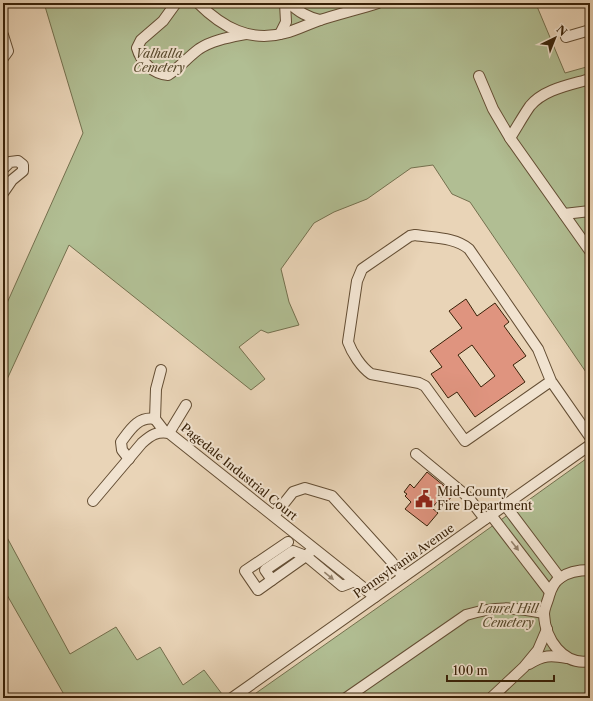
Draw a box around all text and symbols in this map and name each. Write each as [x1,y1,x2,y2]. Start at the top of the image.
north arrow [535,18,575,58]
text: N [554,22,570,39]
park label: Valhalla Cemetery [133,46,185,75]
street label: Pagedale Industrial Court [178,420,301,524]
place label: Mid-County Fire Department [437,484,533,513]
public building icon: Mid-County Fire Department [414,489,434,509]
street label: Pennsylvania Avenue [350,520,457,601]
one-way arrow [511,540,519,551]
one-way arrow [324,571,335,580]
park label: Laurel Hill Cemetery [477,601,540,630]
scale bar [447,657,554,683]
text: 100 m [453,663,488,678]

